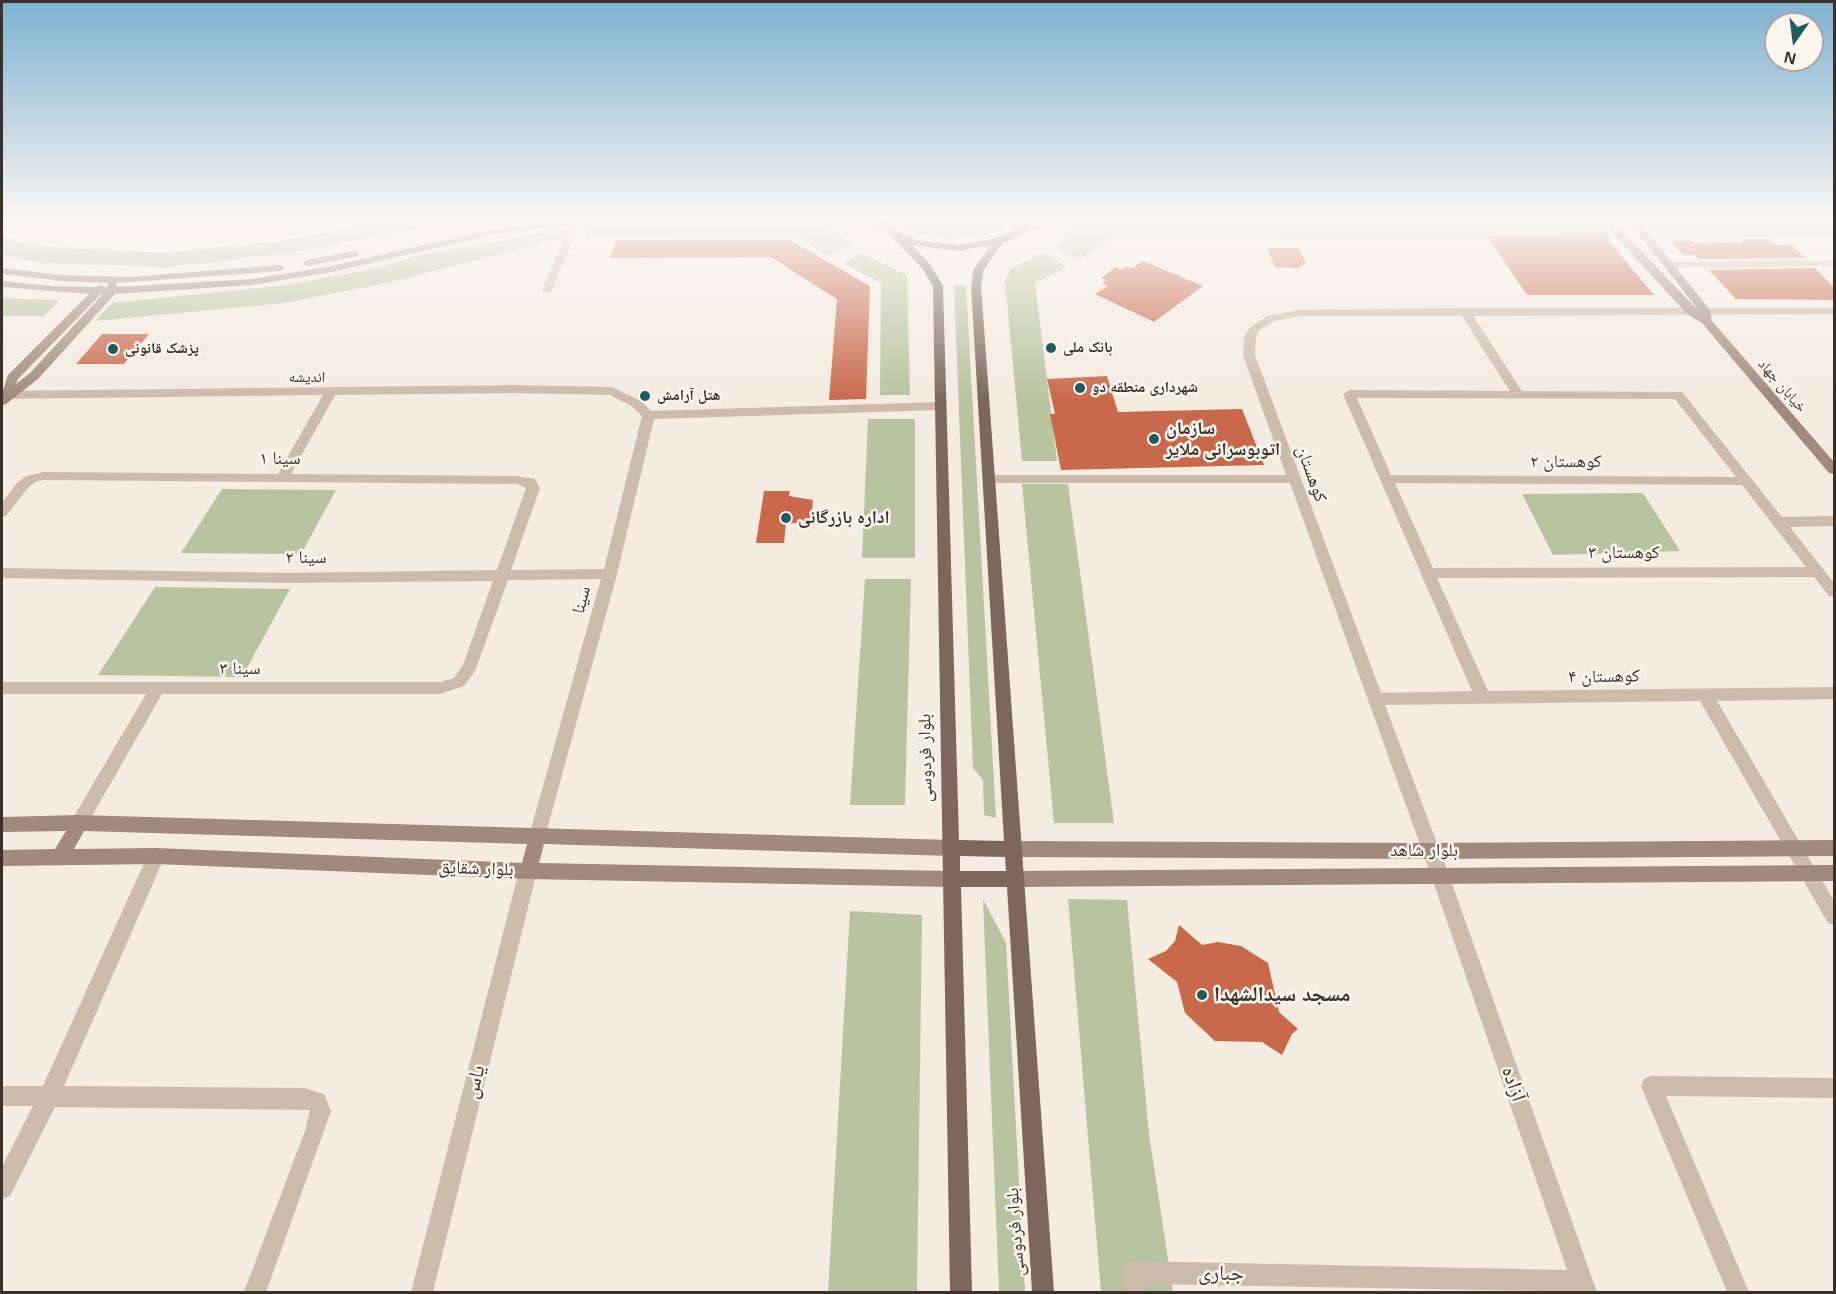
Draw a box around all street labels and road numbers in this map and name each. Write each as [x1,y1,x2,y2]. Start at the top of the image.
street label: خیابان جهاد [1754,356,1810,416]
street label: اندیشه [289,369,325,387]
street label: کوهستان [1291,443,1331,505]
street label: سینا ۱ [259,448,301,470]
street label: کوهستان ۲ [1530,451,1602,473]
street label: کوهستان ۳ [1588,542,1660,564]
street label: سینا ۲ [285,547,327,569]
street label: سینا [568,584,596,616]
street label: سینا ۳ [219,658,261,680]
street label: کوهستان ۴ [1568,666,1640,688]
street label: بلوار فردوسی [914,713,938,803]
street label: بلوار شاهد [1390,840,1458,862]
street label: بلوار شقایق [438,857,514,881]
street label: یاس [459,1063,491,1101]
street label: آزاده [1495,1063,1531,1105]
street label: بلوار فردوسی [1002,1187,1030,1277]
street label: جباری [1198,1261,1244,1287]

